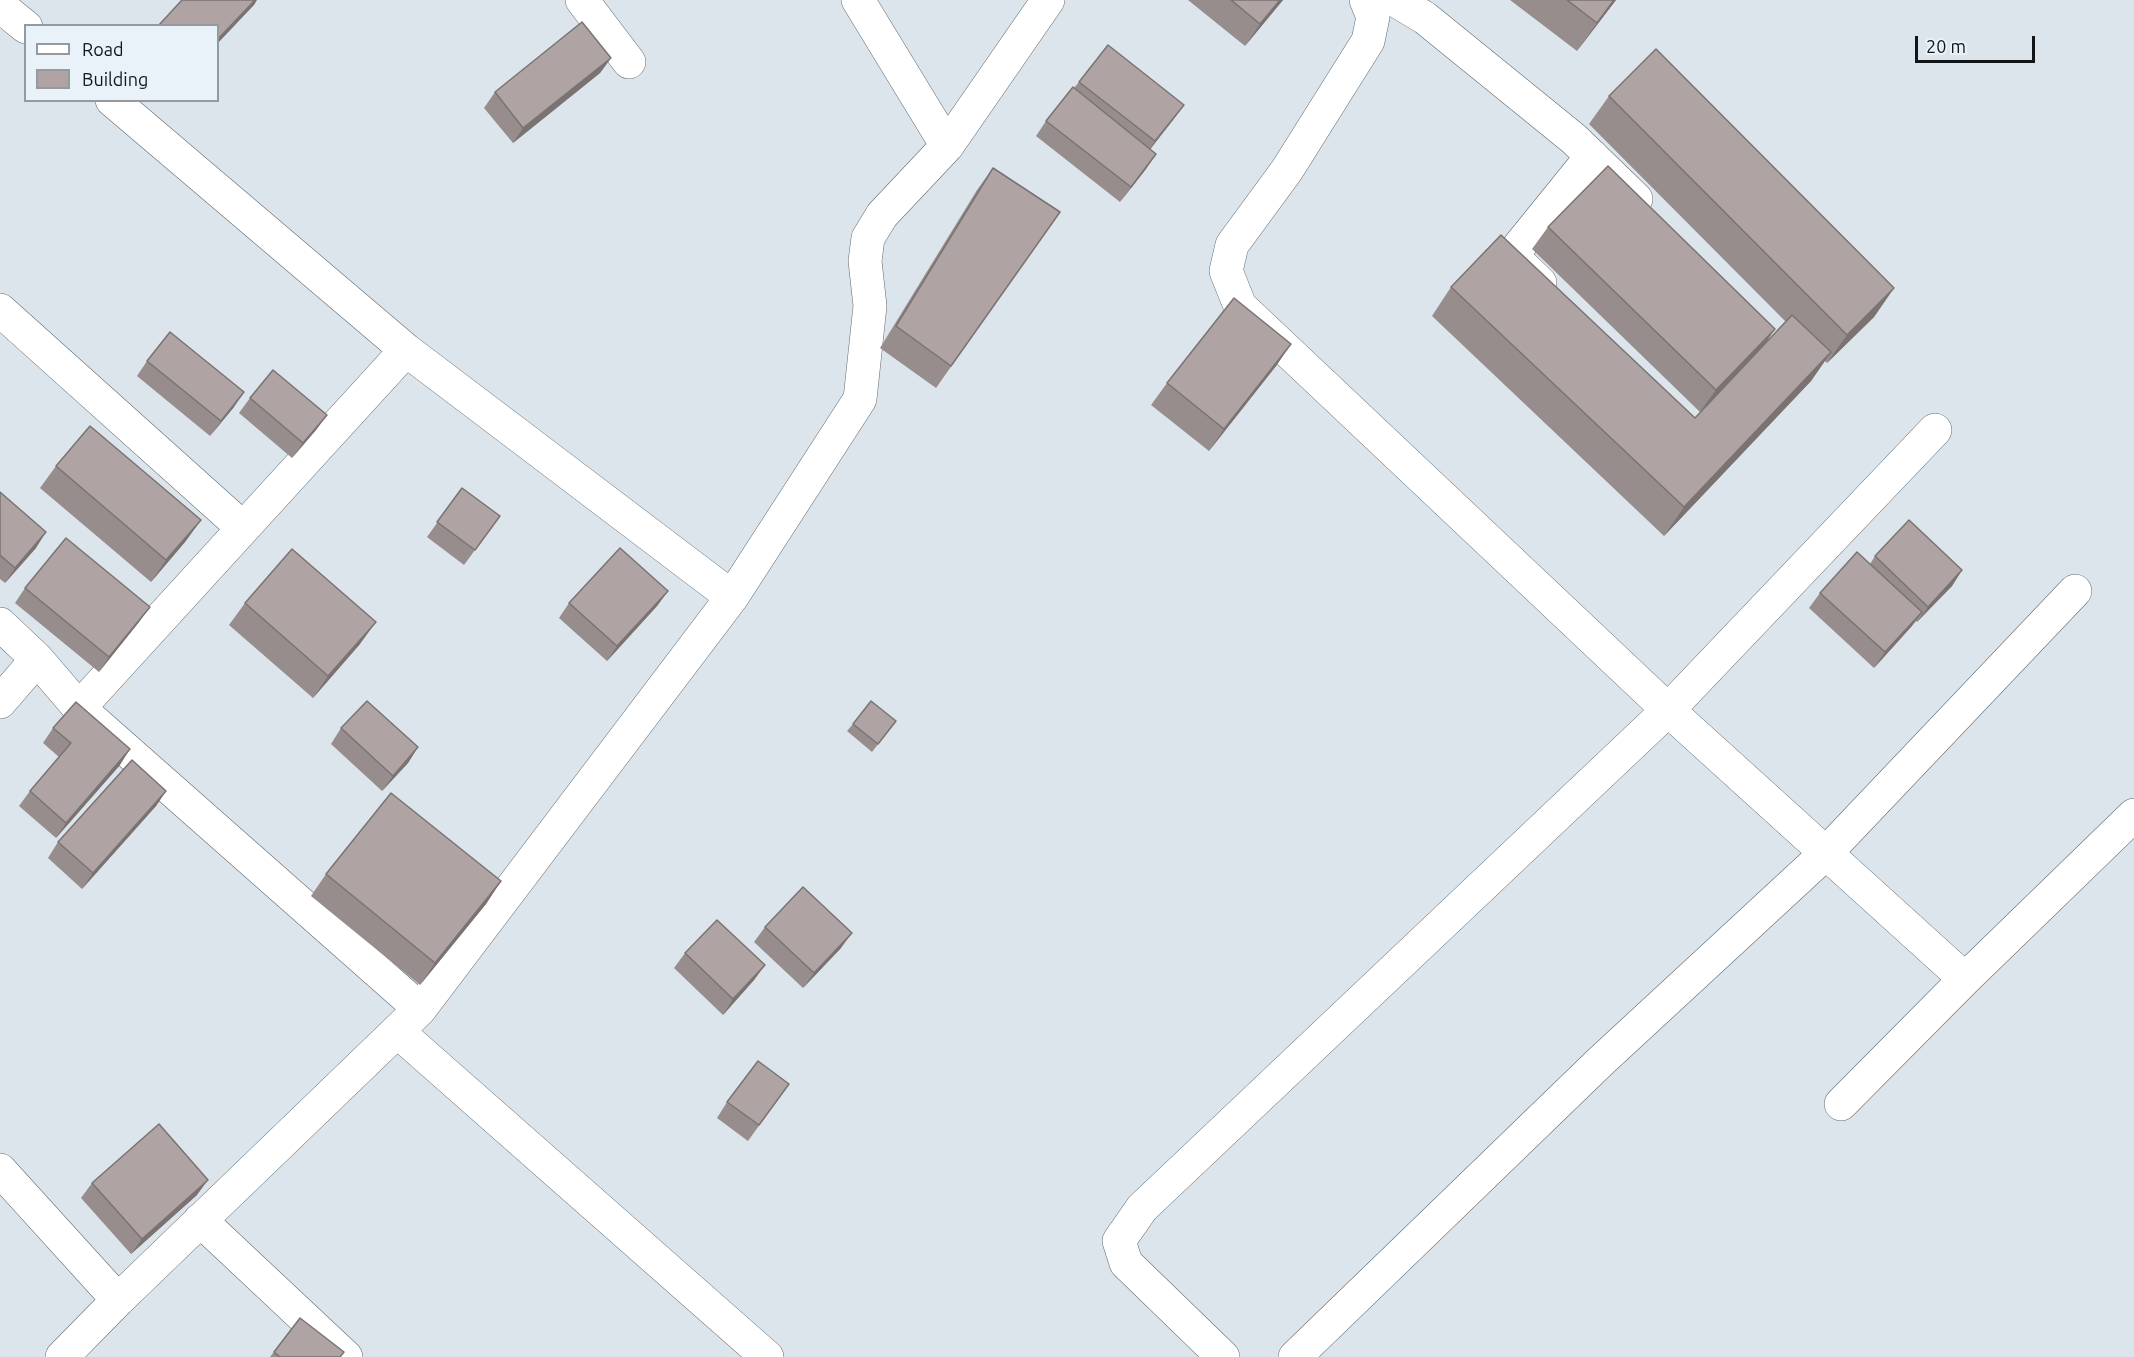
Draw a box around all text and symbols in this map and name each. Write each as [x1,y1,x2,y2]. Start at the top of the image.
legend [24,24,219,102]
scale bar [1918,24,2038,62]
text: 20 m [1926,36,1966,56]
text: Road [82,39,124,59]
text: Building [82,69,148,89]

